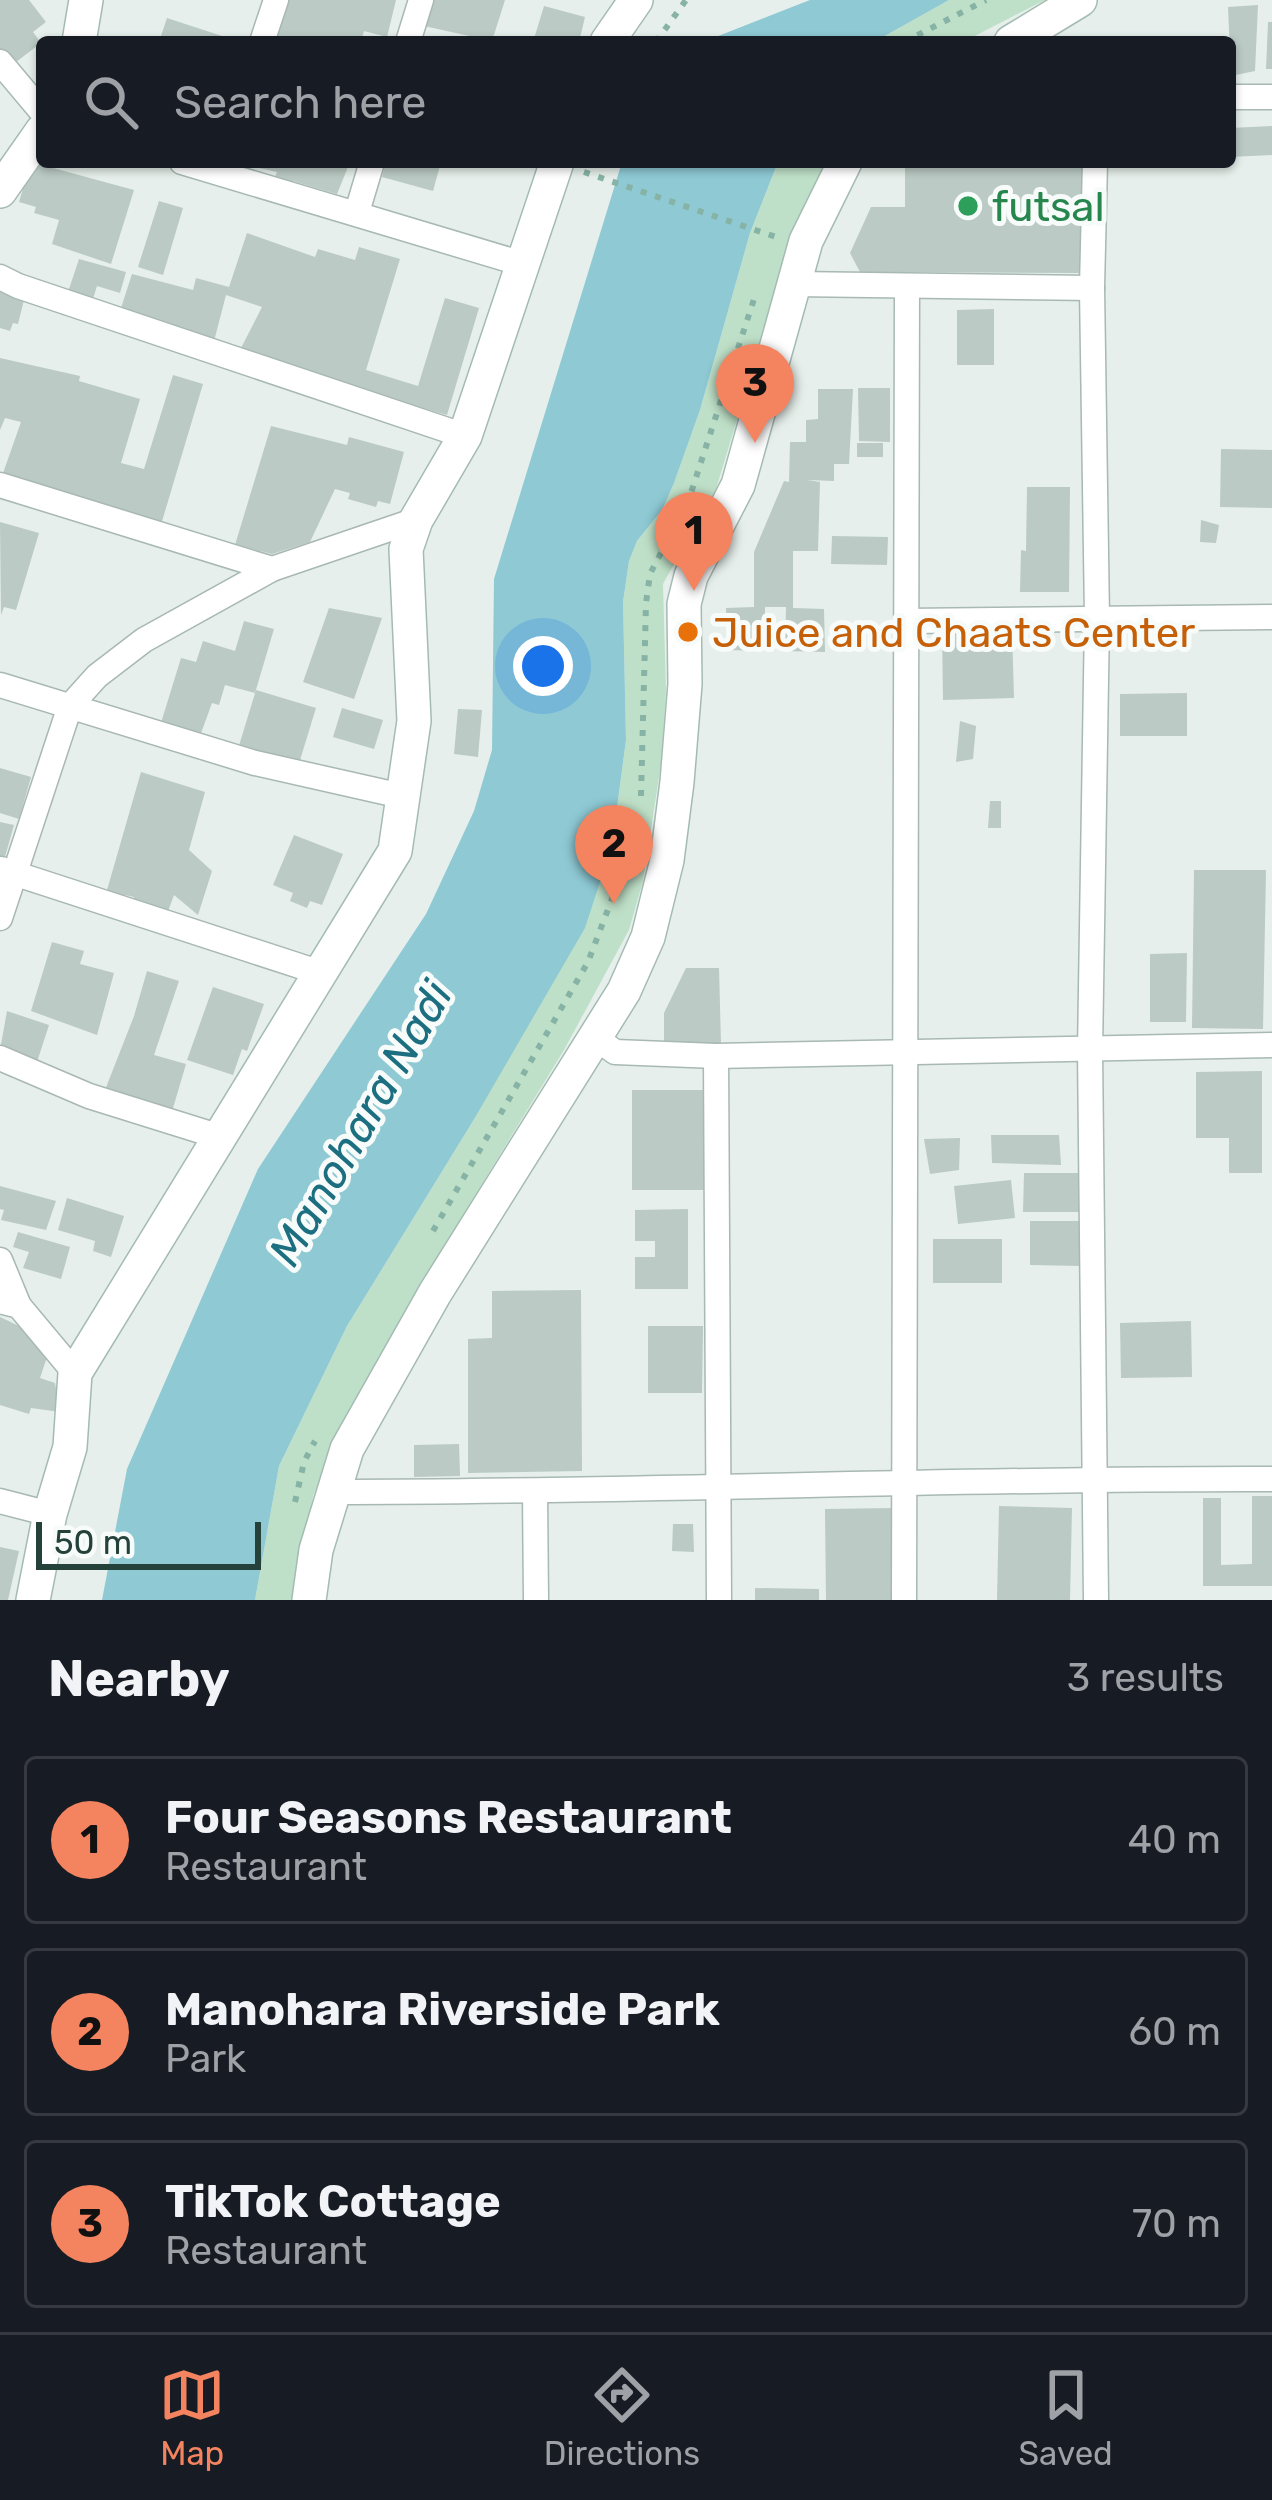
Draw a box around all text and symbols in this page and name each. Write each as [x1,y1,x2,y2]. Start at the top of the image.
search box [36,36,1236,168]
icon: search [78,69,144,135]
text: Search here [174,76,426,129]
place label: futsal [992,182,1105,232]
marker: futsal [955,193,981,219]
pin: 3 [716,344,794,443]
pin: 1 [655,492,733,591]
place label: Juice and Chaats Center [712,608,1195,658]
marker: Juice and Chaats Center [675,619,701,645]
your location [513,636,573,696]
pin: 2 [575,805,653,904]
water label: Manohara Nadi [258,971,464,1275]
scale bar [36,1516,261,1569]
text: 50 m [54,1523,132,1562]
text: Nearby [48,1648,230,1709]
text: 3 results [1067,1655,1224,1701]
text: Four Seasons Restaurant [165,1791,732,1844]
text: 1 [80,1817,100,1863]
text: 40 m [1128,1817,1221,1863]
text: Restaurant [165,1844,367,1890]
text: Manohara Riverside Park [165,1983,720,2036]
text: 2 [77,2009,103,2055]
text: 60 m [1128,2009,1221,2055]
text: Park [165,2036,246,2082]
text: TikTok Cottage [165,2175,501,2228]
text: 3 [77,2201,103,2247]
text: 70 m [1132,2201,1221,2247]
text: Restaurant [165,2228,367,2274]
tab: Map [159,2362,225,2473]
tab: Directions [544,2362,700,2473]
tab: Saved [1019,2362,1113,2473]

